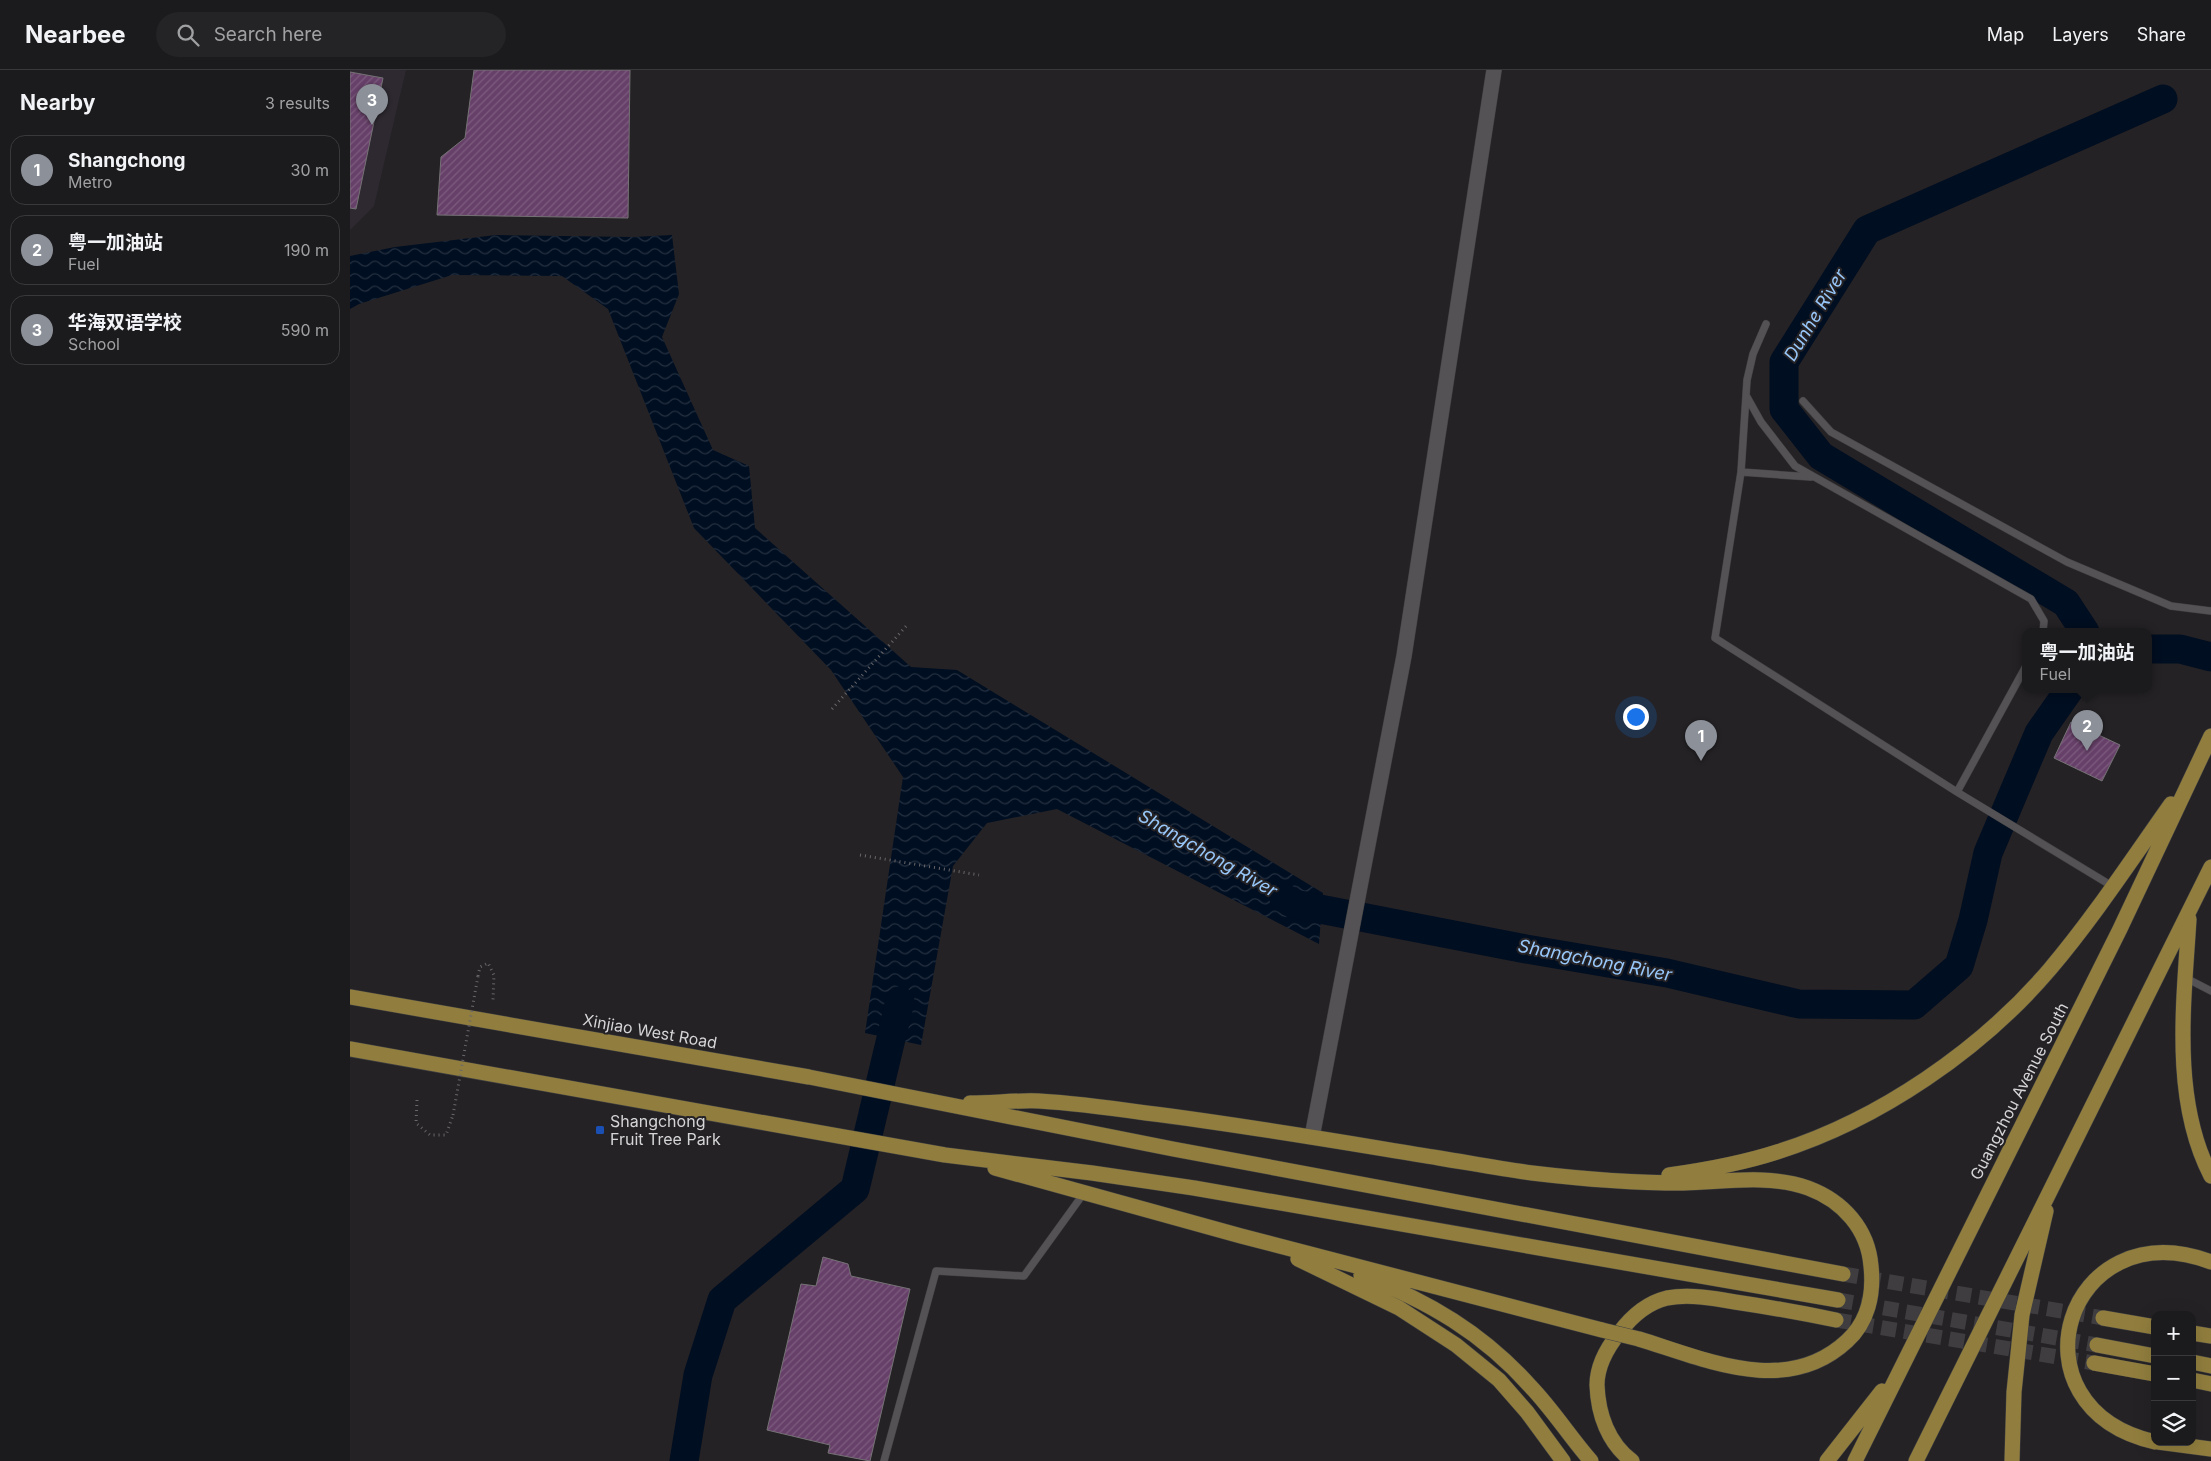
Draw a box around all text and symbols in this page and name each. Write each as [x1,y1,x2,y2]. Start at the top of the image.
search box [156,12,506,57]
text: Nearbee [25,20,126,49]
icon: search [174,21,202,49]
text: Search here [214,23,322,46]
text: Map [1987,24,2024,45]
text: Layers [2052,24,2109,45]
text: Share [2137,24,2186,45]
pin: 3 [356,84,388,125]
text: Nearby [20,90,95,115]
text: 3 results [265,93,330,113]
text: Shangchong [68,149,186,172]
text: 1 [34,160,40,180]
text: 30 m [291,160,329,180]
text: Metro [68,172,112,192]
text: 粤一加油站 [68,231,163,254]
text: 2 [32,240,42,260]
text: 190 m [284,240,329,260]
text: Fuel [68,254,100,274]
water label: Dunhe River [1779,264,1851,365]
text: 华海双语学校 [68,311,182,334]
text: 3 [32,320,42,340]
text: 590 m [281,320,329,340]
text: School [68,334,120,354]
popup [2022,628,2152,693]
text: 粤一加油站 [2039,641,2135,664]
text: Fuel [2039,664,2071,684]
your location [1623,704,1649,730]
pin: 2 [2071,710,2103,751]
pin: 1 [1685,720,1717,761]
water label: Shangchong River [1135,805,1282,902]
water label: Shangchong River [1516,935,1675,985]
street label: Guangzhou Avenue South [1966,999,2072,1183]
street label: Xinjiao West Road [581,1009,719,1053]
place label: Shangchong Fruit Tree Park [610,1111,721,1149]
marker: Shangchong Fruit Tree Park [594,1124,606,1136]
map controls [2151,1311,2196,1446]
button: + [2151,1311,2196,1356]
button: − [2151,1356,2196,1401]
button: layers [2151,1401,2196,1446]

